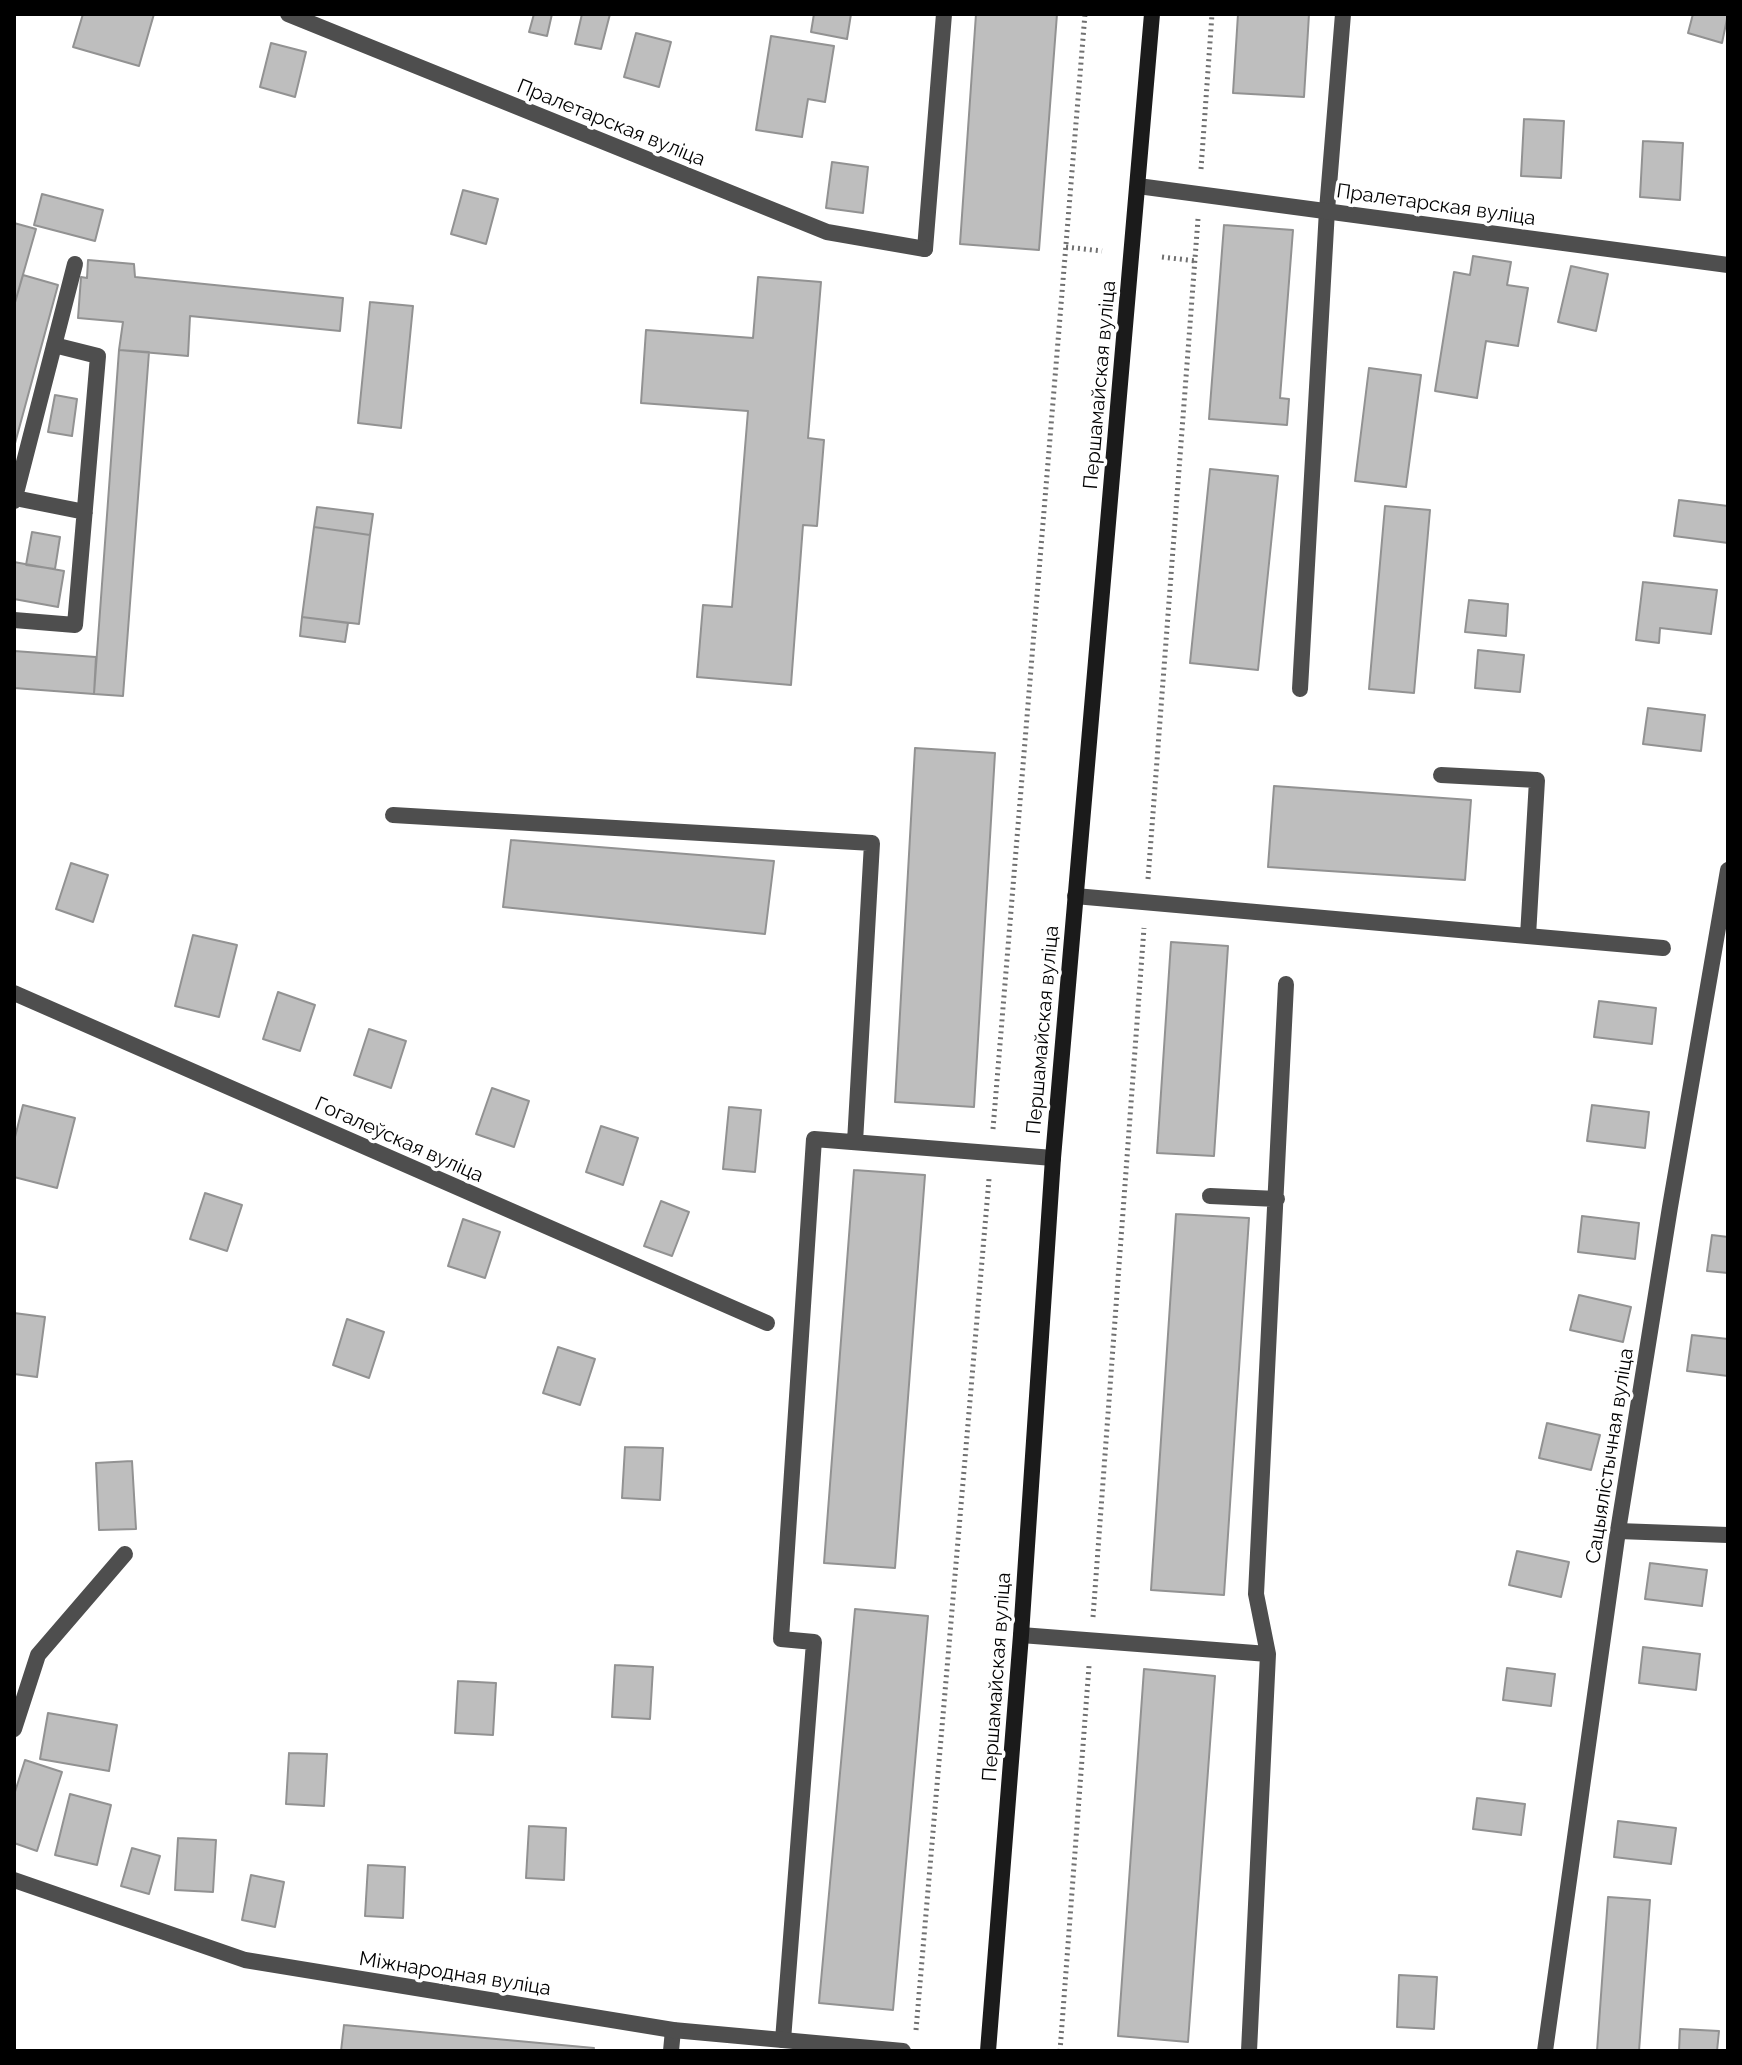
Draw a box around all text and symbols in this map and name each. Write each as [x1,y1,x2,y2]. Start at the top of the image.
street label: Пралетарская вуліца [513,74,709,172]
street label: Пралетарская вуліца [1335,179,1537,231]
street label: Першамайская вуліца [1079,280,1121,490]
street label: Першамайская вуліца [1022,925,1064,1135]
street label: Гогалеўская вуліца [311,1092,487,1188]
street label: Сацыялістычная вуліца [1581,1346,1639,1566]
street label: Першамайская вуліца [978,1572,1016,1782]
street label: Міжнародная вуліца [357,1947,553,2001]

